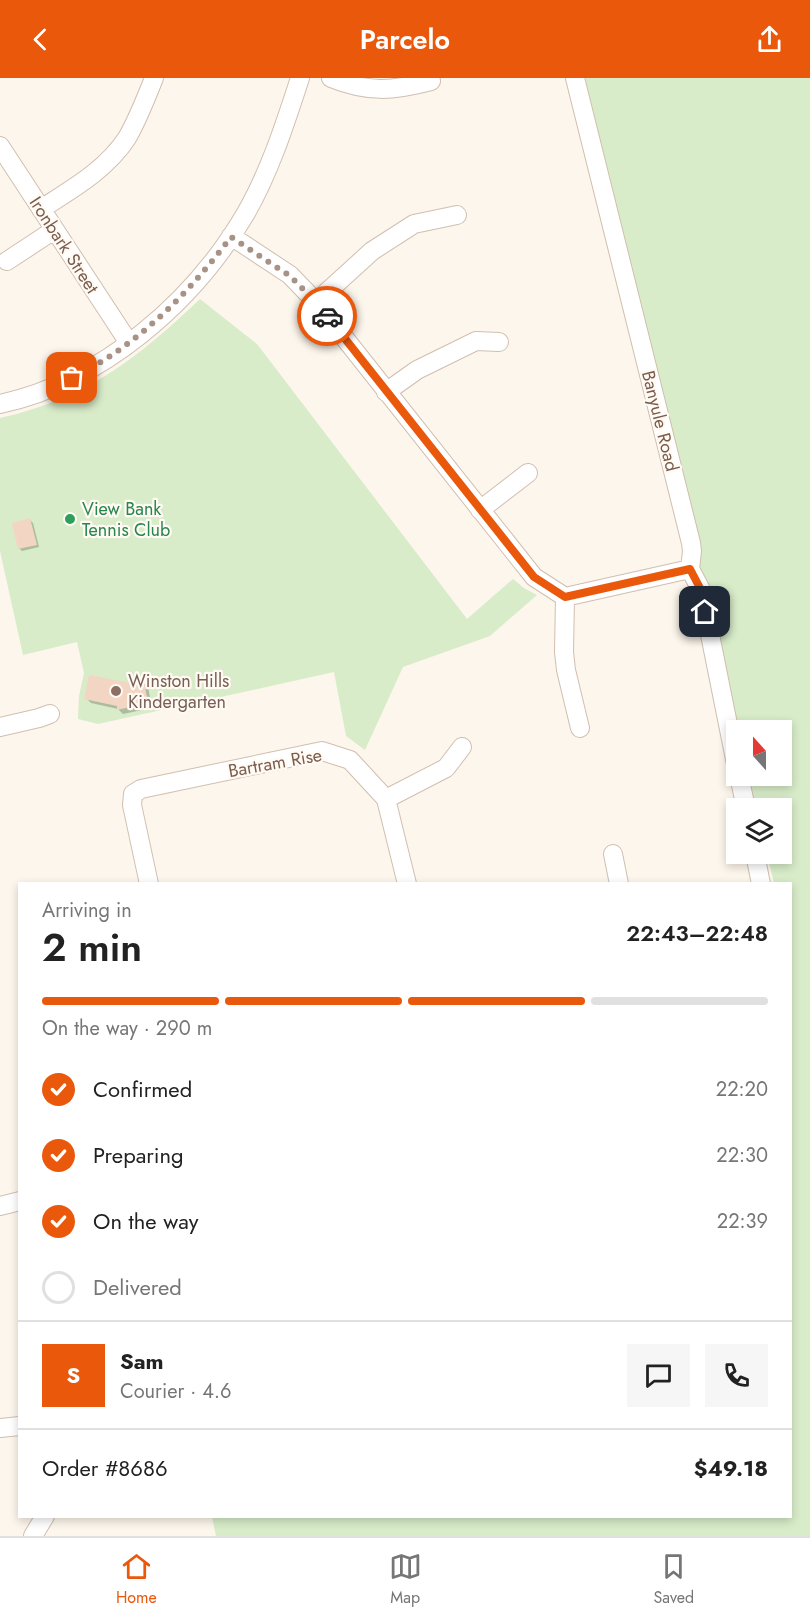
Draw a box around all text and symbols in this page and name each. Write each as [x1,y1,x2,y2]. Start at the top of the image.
text: Parcelo [360,20,450,59]
icon: back [24,23,57,56]
icon: share [753,23,786,56]
street label: Ironbark Street [23,191,105,299]
courier [297,286,357,346]
icon: car [311,300,344,333]
pin [46,352,97,403]
icon: bag [55,361,88,394]
street label: Banyule Road [635,368,685,474]
place label: View Bank Tennis Club [82,496,170,543]
marker: View Bank Tennis Club [63,512,77,526]
pin [679,586,730,637]
icon: home [688,595,721,628]
place label: Winston Hills Kindergarten [128,668,229,715]
marker: Winston Hills Kindergarten [109,684,123,698]
north arrow [726,720,792,786]
map controls [726,720,792,864]
street label: Bartram Rise [226,742,324,784]
button: layers [726,798,792,864]
text: Arriving in [42,896,132,925]
text: 22:43–22:48 [626,917,768,949]
text: 2 min [42,919,142,976]
text: On the way · 290 m [42,1014,212,1043]
icon: check [42,1073,75,1106]
text: Confirmed [93,1073,192,1105]
text: 22:20 [716,1075,768,1104]
icon: check [42,1139,75,1172]
text: Preparing [93,1139,184,1171]
text: 22:30 [716,1141,768,1170]
icon: check [42,1205,75,1238]
text: On the way [93,1205,198,1237]
text: 22:39 [717,1207,768,1236]
text: Delivered [93,1271,182,1303]
button: chat [627,1344,690,1407]
button: phone [705,1344,768,1407]
text: Sam [120,1345,164,1377]
text: S [67,1359,80,1391]
text: Courier · 4.6 [120,1377,232,1406]
text: Order #8686 [42,1452,168,1484]
text: $49.18 [694,1452,768,1484]
tab: Home [116,1550,157,1609]
tab: Map [389,1550,422,1609]
tab: Saved [654,1550,694,1609]

